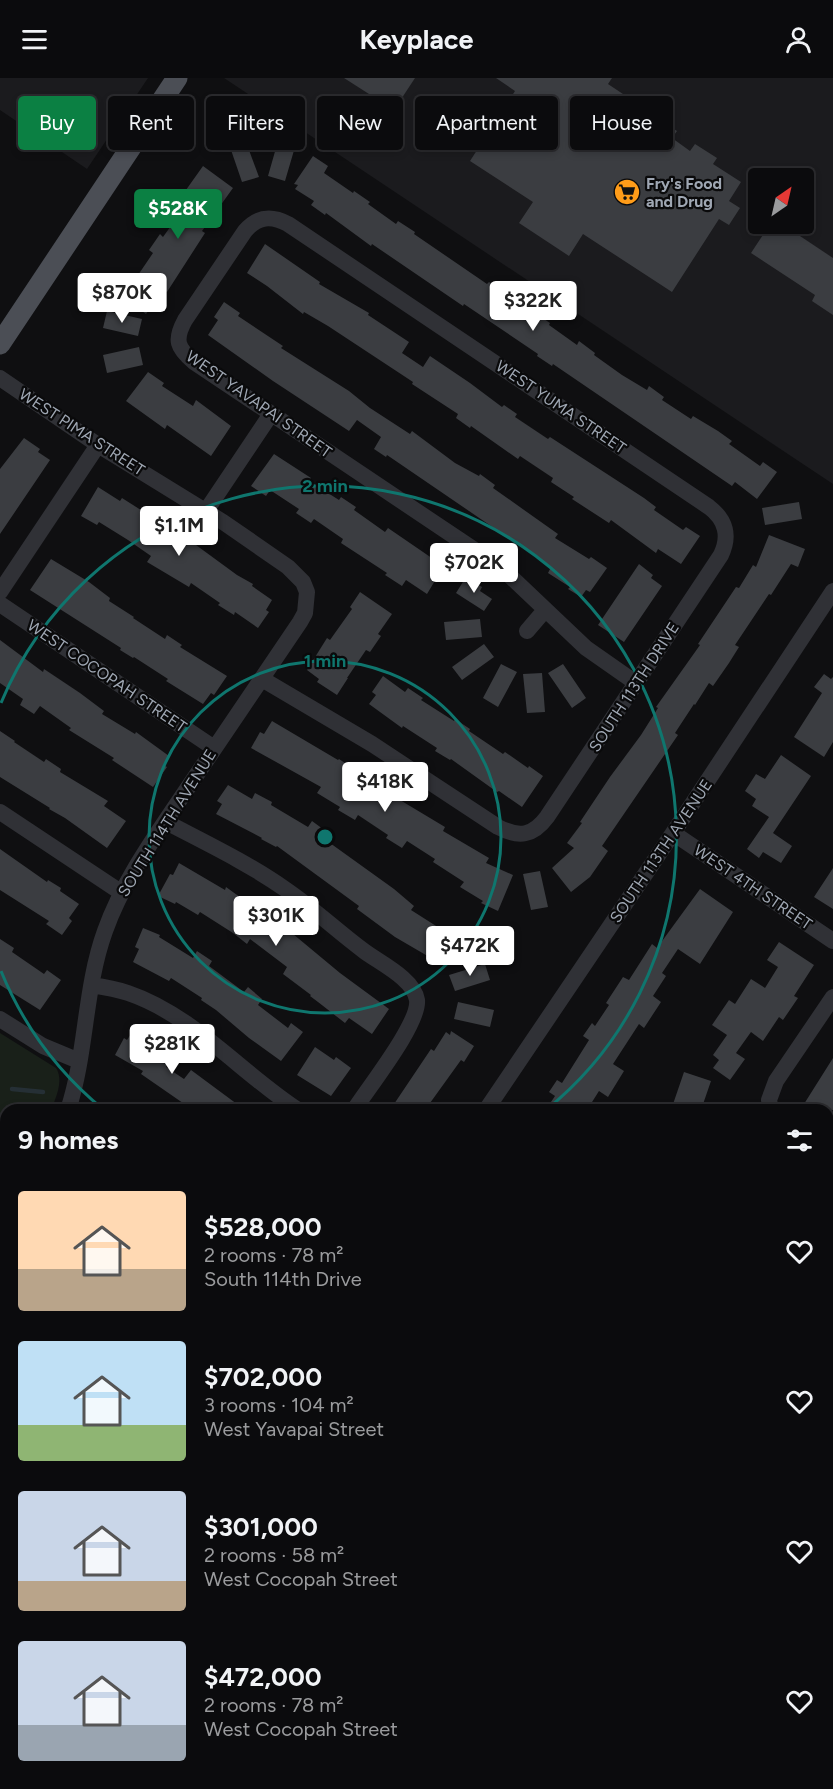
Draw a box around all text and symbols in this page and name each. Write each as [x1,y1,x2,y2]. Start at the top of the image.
icon: menu [18,23,51,56]
text: Keyplace [359,23,474,56]
icon: person [782,23,815,56]
chip: Buy [18,96,96,150]
chip: Rent [108,96,194,150]
chip: Filters [206,96,305,150]
chip: New [317,96,403,150]
chip: Apartment [415,96,558,150]
chip: House [570,96,673,150]
north arrow [748,168,814,234]
map controls [748,168,814,234]
place label: Fry's Food and Drug [646,174,722,211]
supermarket icon: Fry's Food and Drug [612,177,642,207]
pin: $528K [136,189,220,240]
text: $528K [148,196,208,220]
pin: $870K [80,273,164,324]
text: $870K [92,280,152,304]
pin: $322K [491,281,575,332]
text: $322K [504,288,562,312]
street label: WEST YAVAPAI STREET [183,347,336,462]
street label: WEST YUMA STREET [492,356,630,458]
street label: WEST PIMA STREET [16,384,148,480]
text: 2 min [302,475,348,497]
pin: $1.1M [137,506,221,557]
text: $1.1M [154,513,204,537]
pin: $702K [432,543,516,594]
text: $702K [444,550,504,574]
street label: WEST COCOPAH STREET [24,616,190,736]
street label: SOUTH 113TH DRIVE [585,619,683,755]
text: 1 min [304,650,346,672]
street label: SOUTH 114TH AVENUE [114,746,220,900]
pin: $418K [343,762,427,813]
text: $418K [356,769,414,793]
street label: SOUTH 113TH AVENUE [606,776,716,926]
centre of rings [315,827,335,847]
street label: WEST 4TH STREET [690,840,816,934]
pin: $301K [234,896,318,947]
text: $301K [248,903,304,927]
pin: $472K [428,926,512,977]
text: $472K [440,933,500,957]
pin: $281K [130,1024,214,1075]
text: $281K [144,1031,200,1055]
text: 9 homes [18,1124,118,1156]
icon: filters [783,1124,816,1157]
text: $528,000 [204,1211,322,1243]
icon: home [66,1215,138,1287]
icon: heart [783,1235,816,1268]
text: 2 rooms · 78 m² [204,1243,344,1267]
text: South 114th Drive [204,1267,362,1291]
text: $702,000 [204,1361,322,1393]
icon: home [66,1365,138,1437]
icon: heart [783,1385,816,1418]
text: 3 rooms · 104 m² [204,1393,354,1417]
text: West Yavapai Street [204,1417,384,1441]
text: $301,000 [204,1511,318,1543]
icon: home [66,1515,138,1587]
icon: heart [783,1535,816,1568]
text: 2 rooms · 58 m² [204,1543,344,1567]
text: West Cocopah Street [204,1567,398,1591]
text: $472,000 [204,1661,322,1693]
icon: home [66,1665,138,1737]
icon: heart [783,1685,816,1718]
text: 2 rooms · 78 m² [204,1693,344,1717]
text: West Cocopah Street [204,1717,398,1741]

